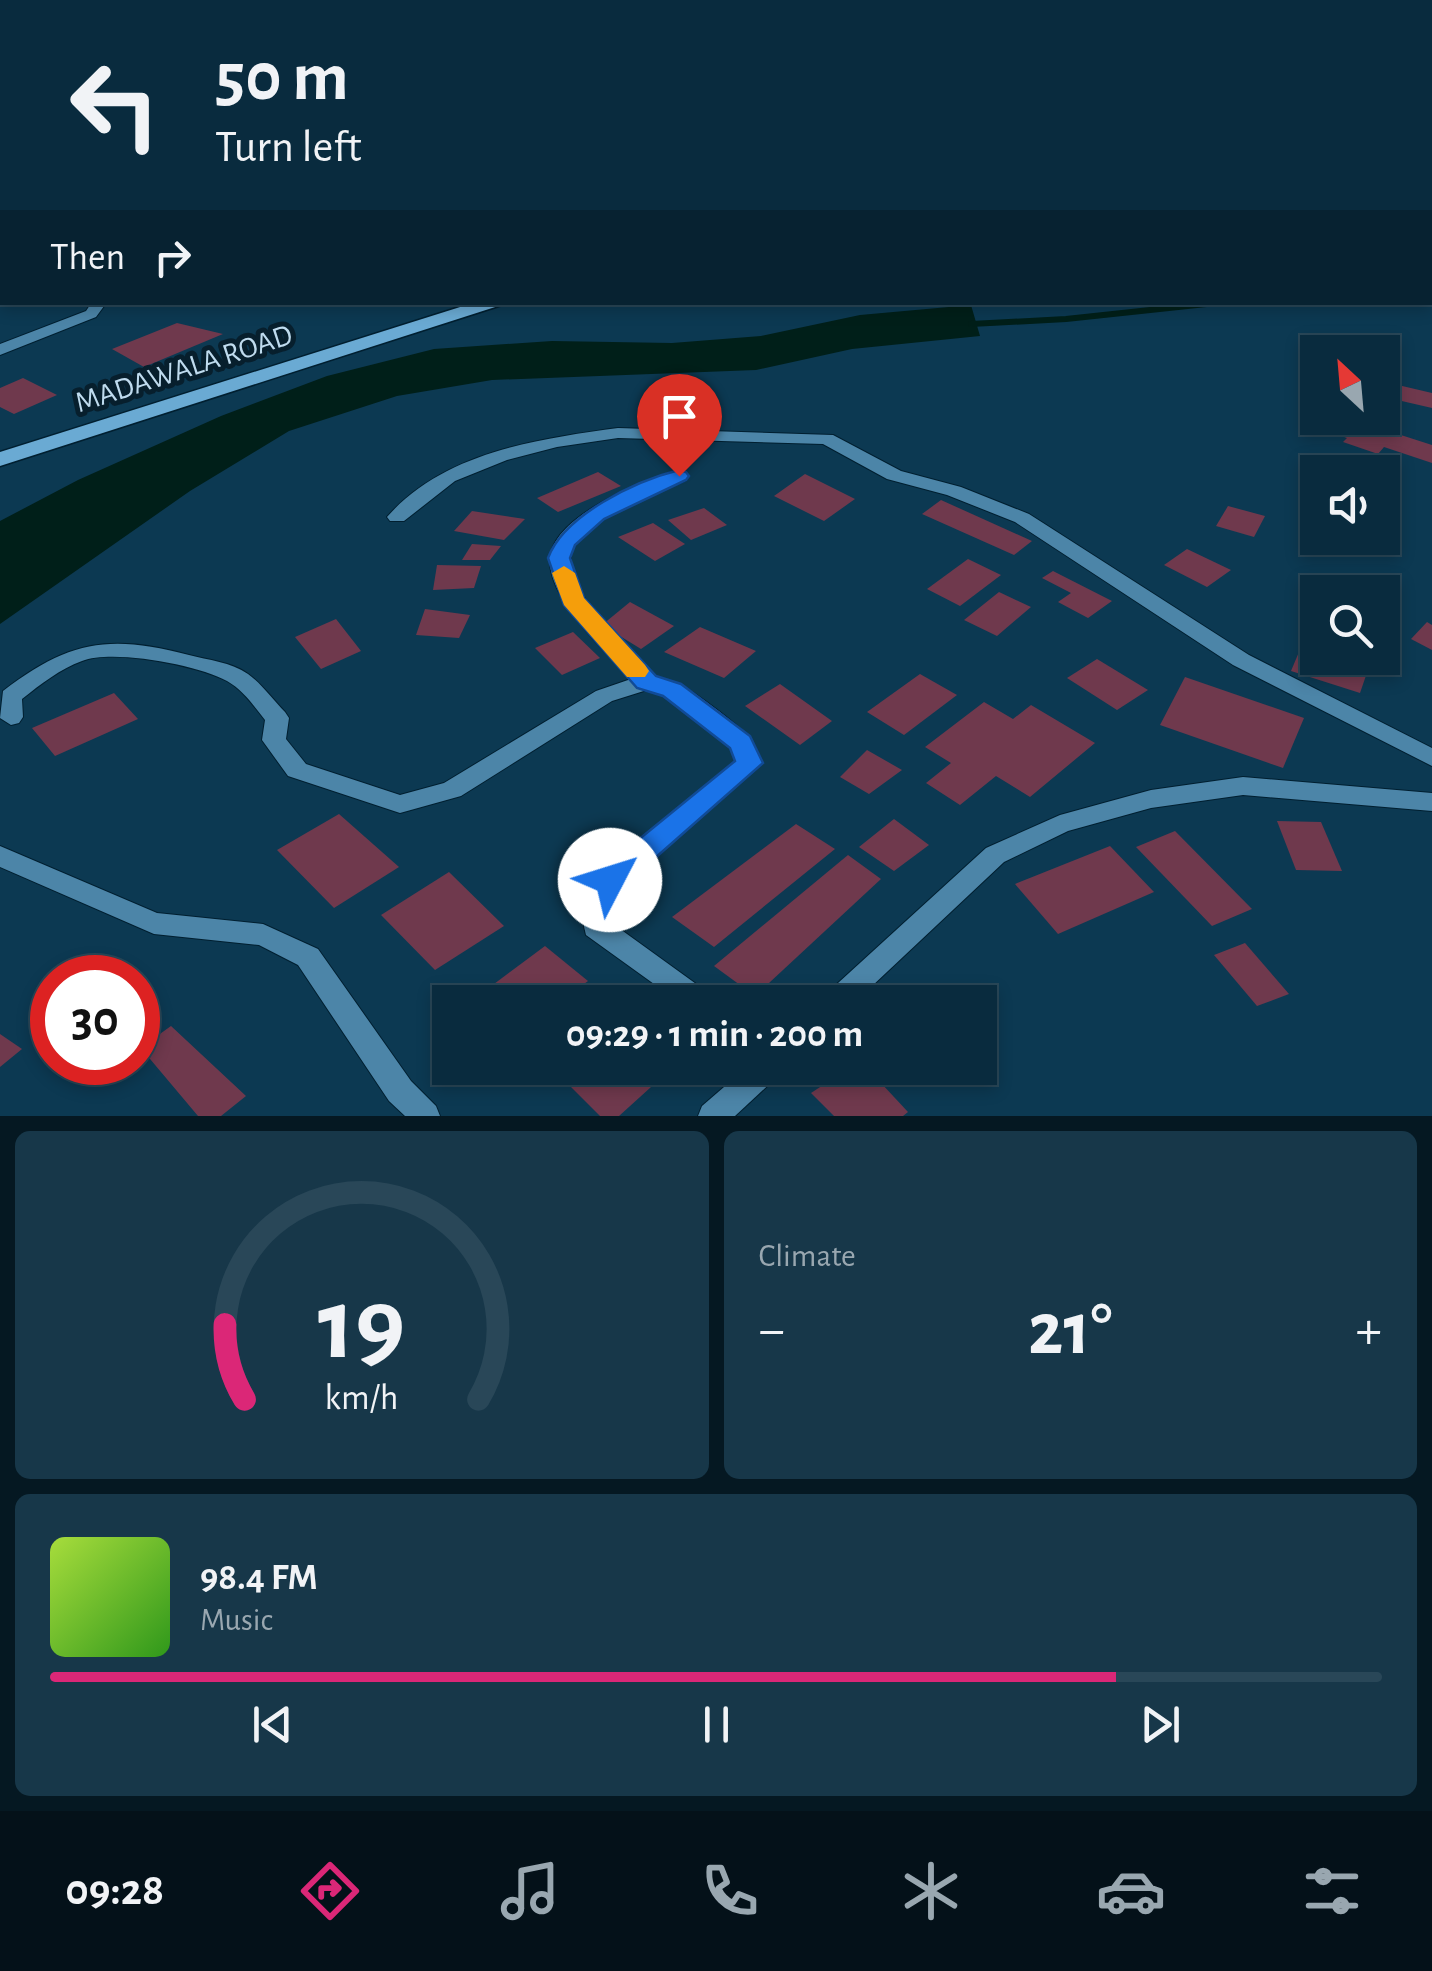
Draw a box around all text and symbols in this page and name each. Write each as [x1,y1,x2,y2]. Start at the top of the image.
icon: left [50,40,180,170]
text: 50 m [215,43,349,113]
text: Turn left [215,125,362,170]
icon: right [145,230,200,285]
text: Then [50,239,125,277]
street label: MADAWALA ROAD [72,320,296,418]
north arrow [1300,335,1400,435]
map controls [1300,335,1400,675]
pin [637,374,722,477]
icon: arrive [652,389,707,444]
button: sound [1300,455,1400,555]
button: search [1300,575,1400,675]
position arrow [558,828,662,932]
speed limit sign: 30 [30,955,160,1085]
text: 09:29 · 1 min · 200 m [566,1016,863,1054]
text: Climate [759,1240,856,1272]
text: 19 [318,1274,406,1378]
text: 21° [1028,1293,1112,1368]
text: − [759,1303,785,1358]
text: + [1356,1303,1382,1358]
text: km/h [325,1380,399,1416]
text: 98.4 FM [200,1559,318,1597]
text: Music [200,1604,273,1636]
icon: previous [245,1697,300,1752]
icon: pause [689,1697,744,1752]
icon: next [1133,1697,1188,1752]
icon: directions [295,1856,365,1926]
icon: music [495,1856,565,1926]
icon: phone [695,1856,765,1926]
icon: climate [896,1856,966,1926]
icon: car [1096,1856,1166,1926]
icon: filters [1297,1856,1367,1926]
text: 09:28 [65,1868,164,1913]

